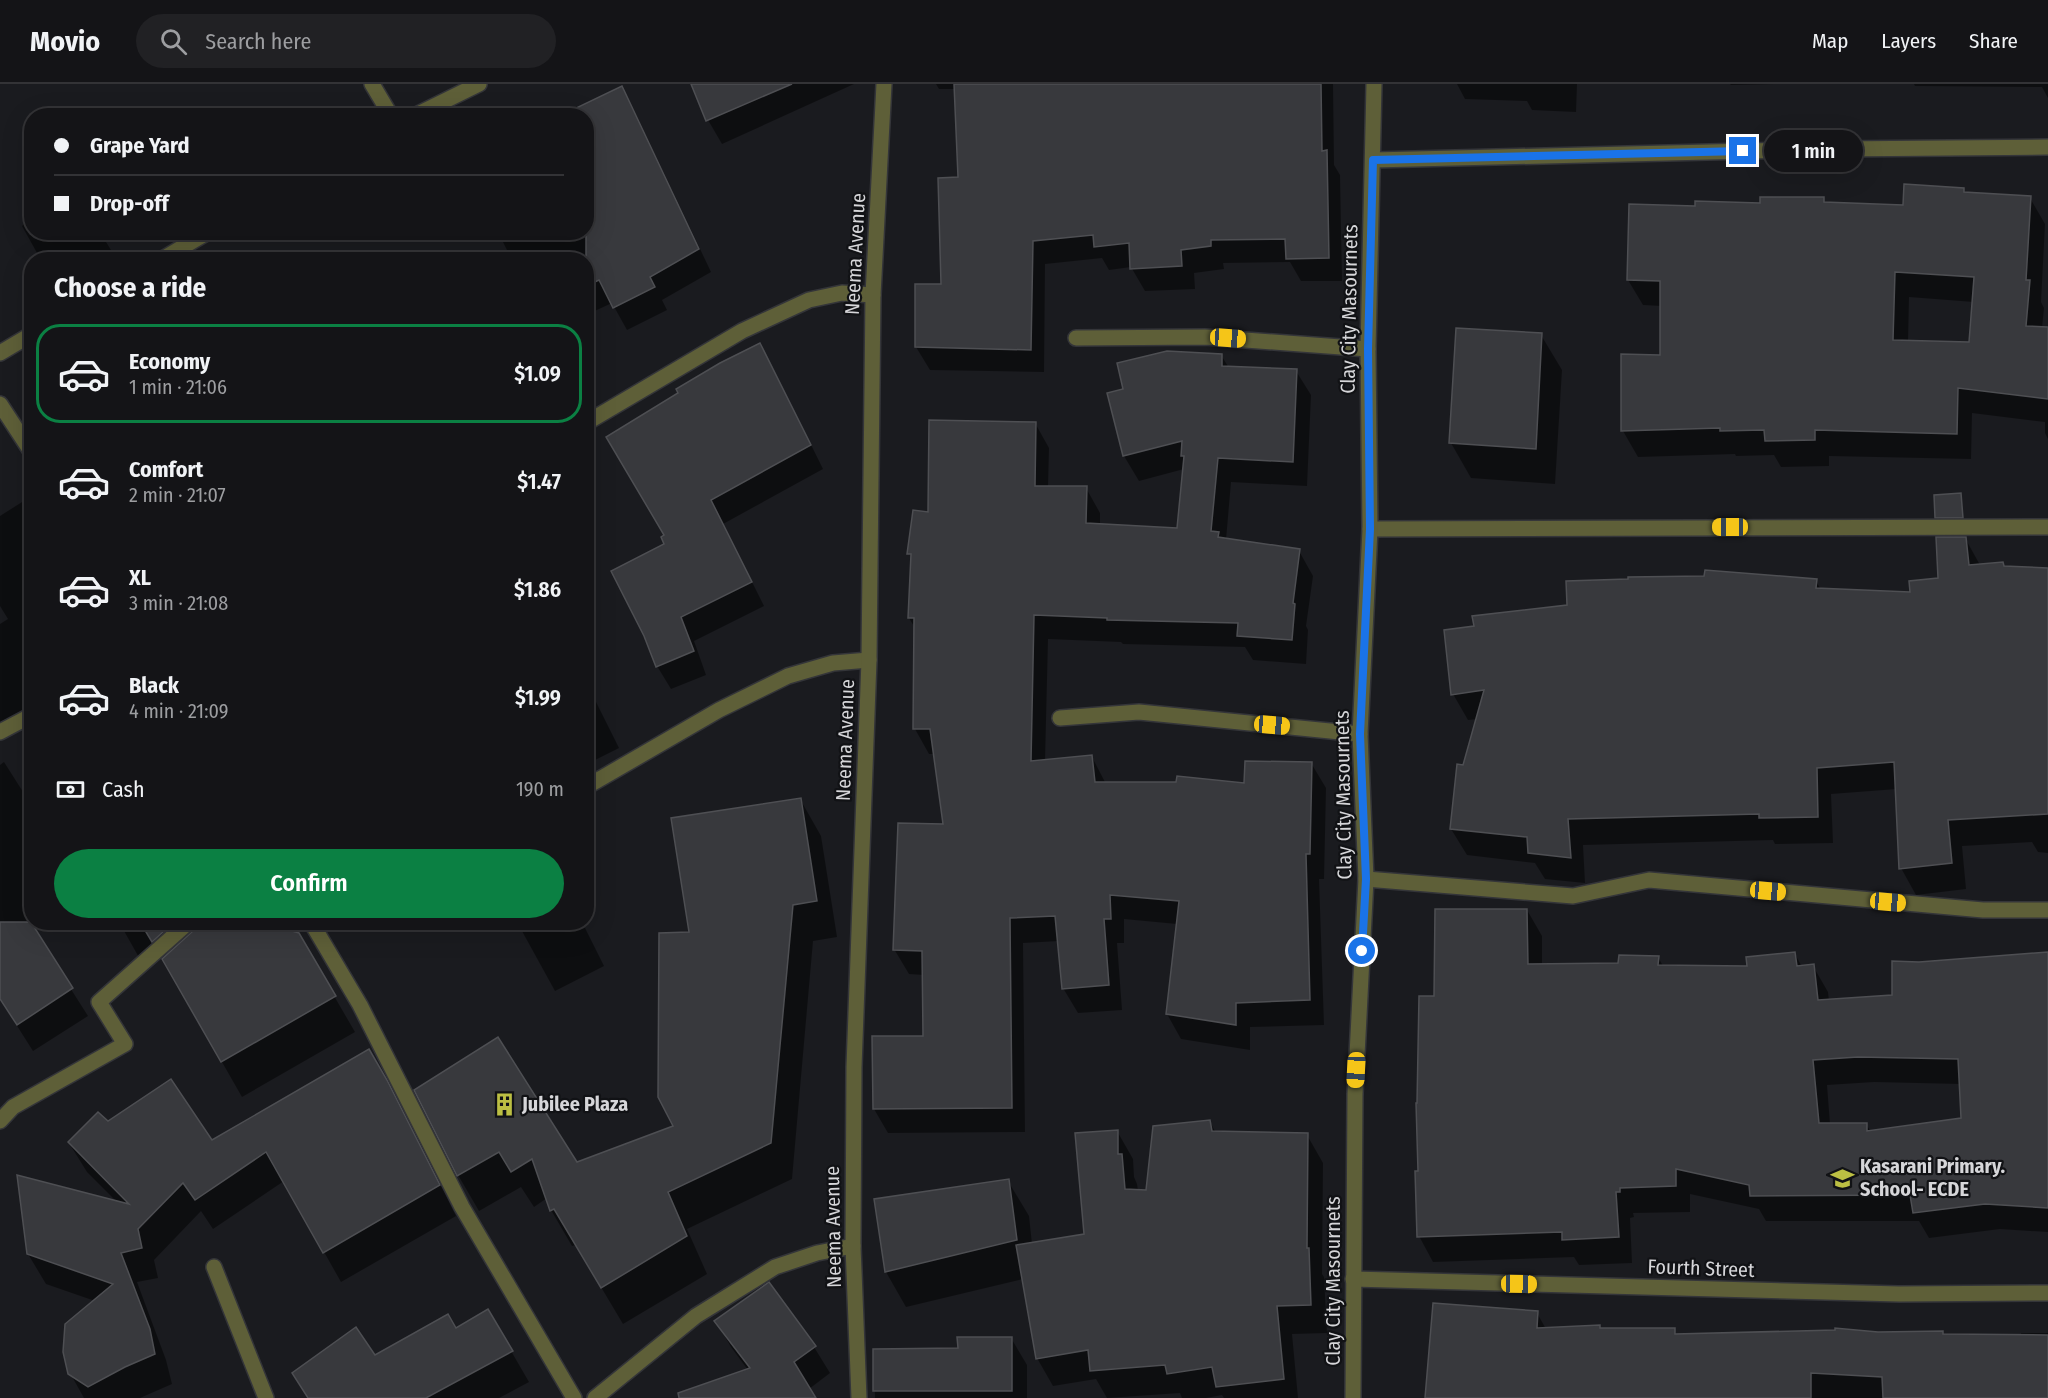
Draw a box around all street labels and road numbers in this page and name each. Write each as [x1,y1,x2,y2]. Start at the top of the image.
street label: Neema Avenue [840,193,870,315]
street label: Clay City Masournets [1336,224,1362,394]
street label: Neema Avenue [831,679,859,801]
street label: Clay City Masournets [1330,710,1356,880]
street label: Neema Avenue [820,1166,846,1288]
street label: Clay City Masournets [1321,1196,1345,1366]
street label: Fourth Street [1647,1254,1755,1282]

